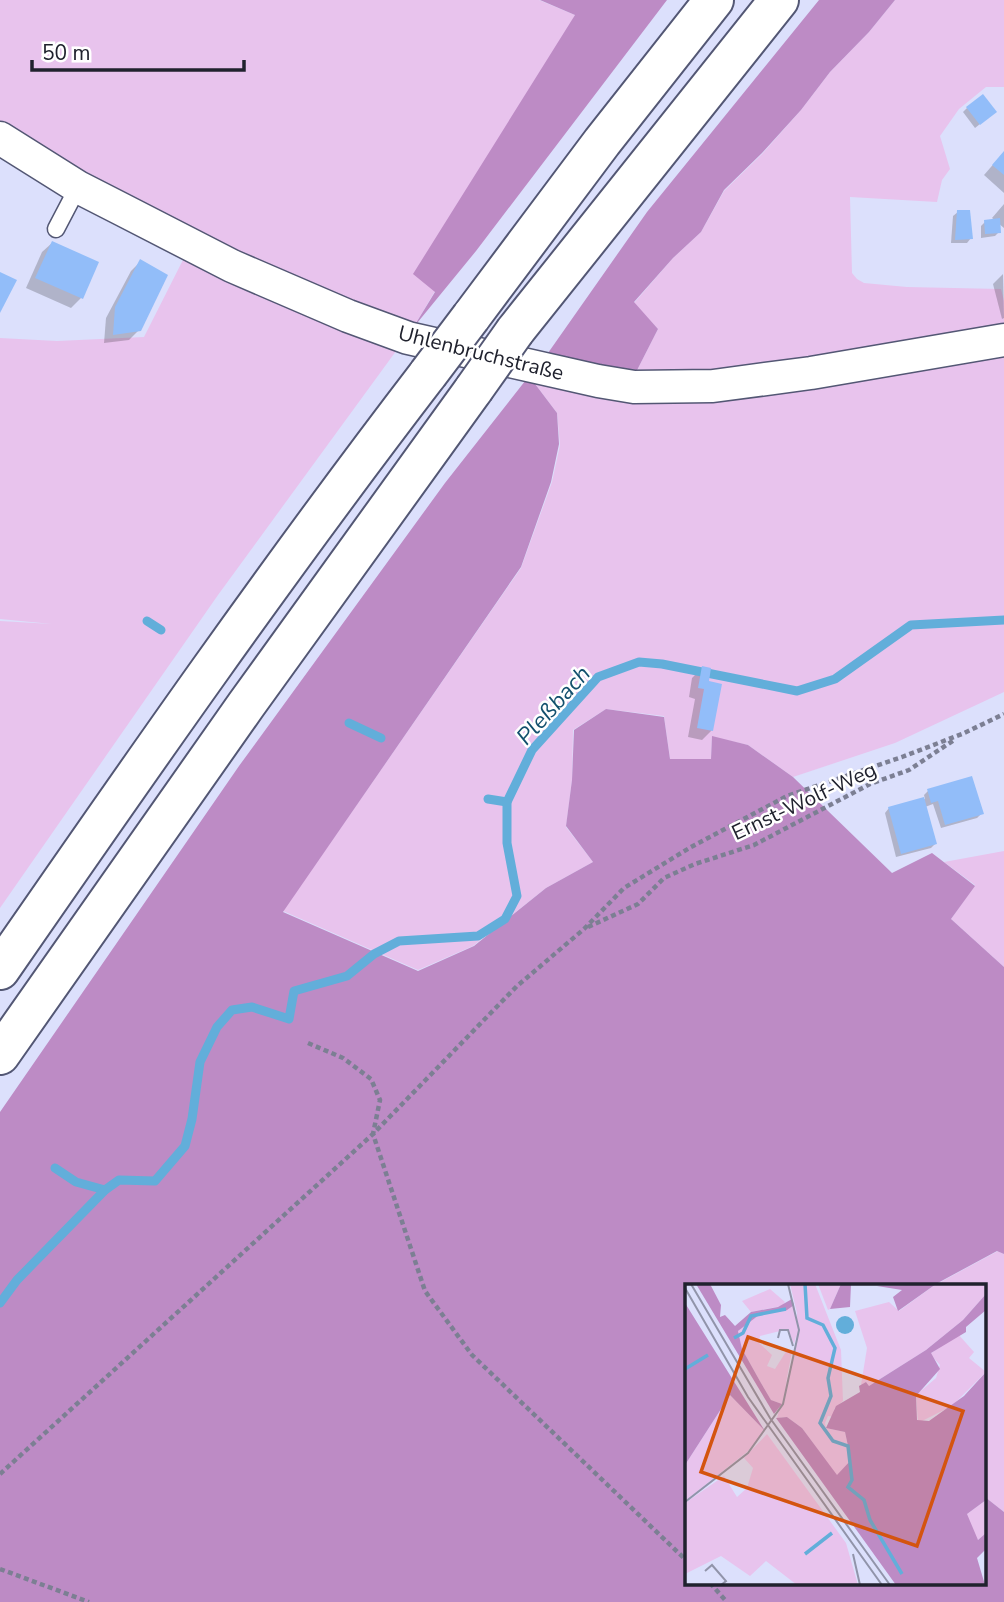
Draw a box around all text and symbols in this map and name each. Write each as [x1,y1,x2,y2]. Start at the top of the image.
scale bar [32,28,243,72]
text: 50 m [42,39,91,67]
street label: Uhlenbruchstraße [395,319,567,387]
water label: Pleßbach [509,659,597,752]
street label: Ernst-Wolf-Weg [727,755,881,847]
inset map [685,1284,986,1584]

